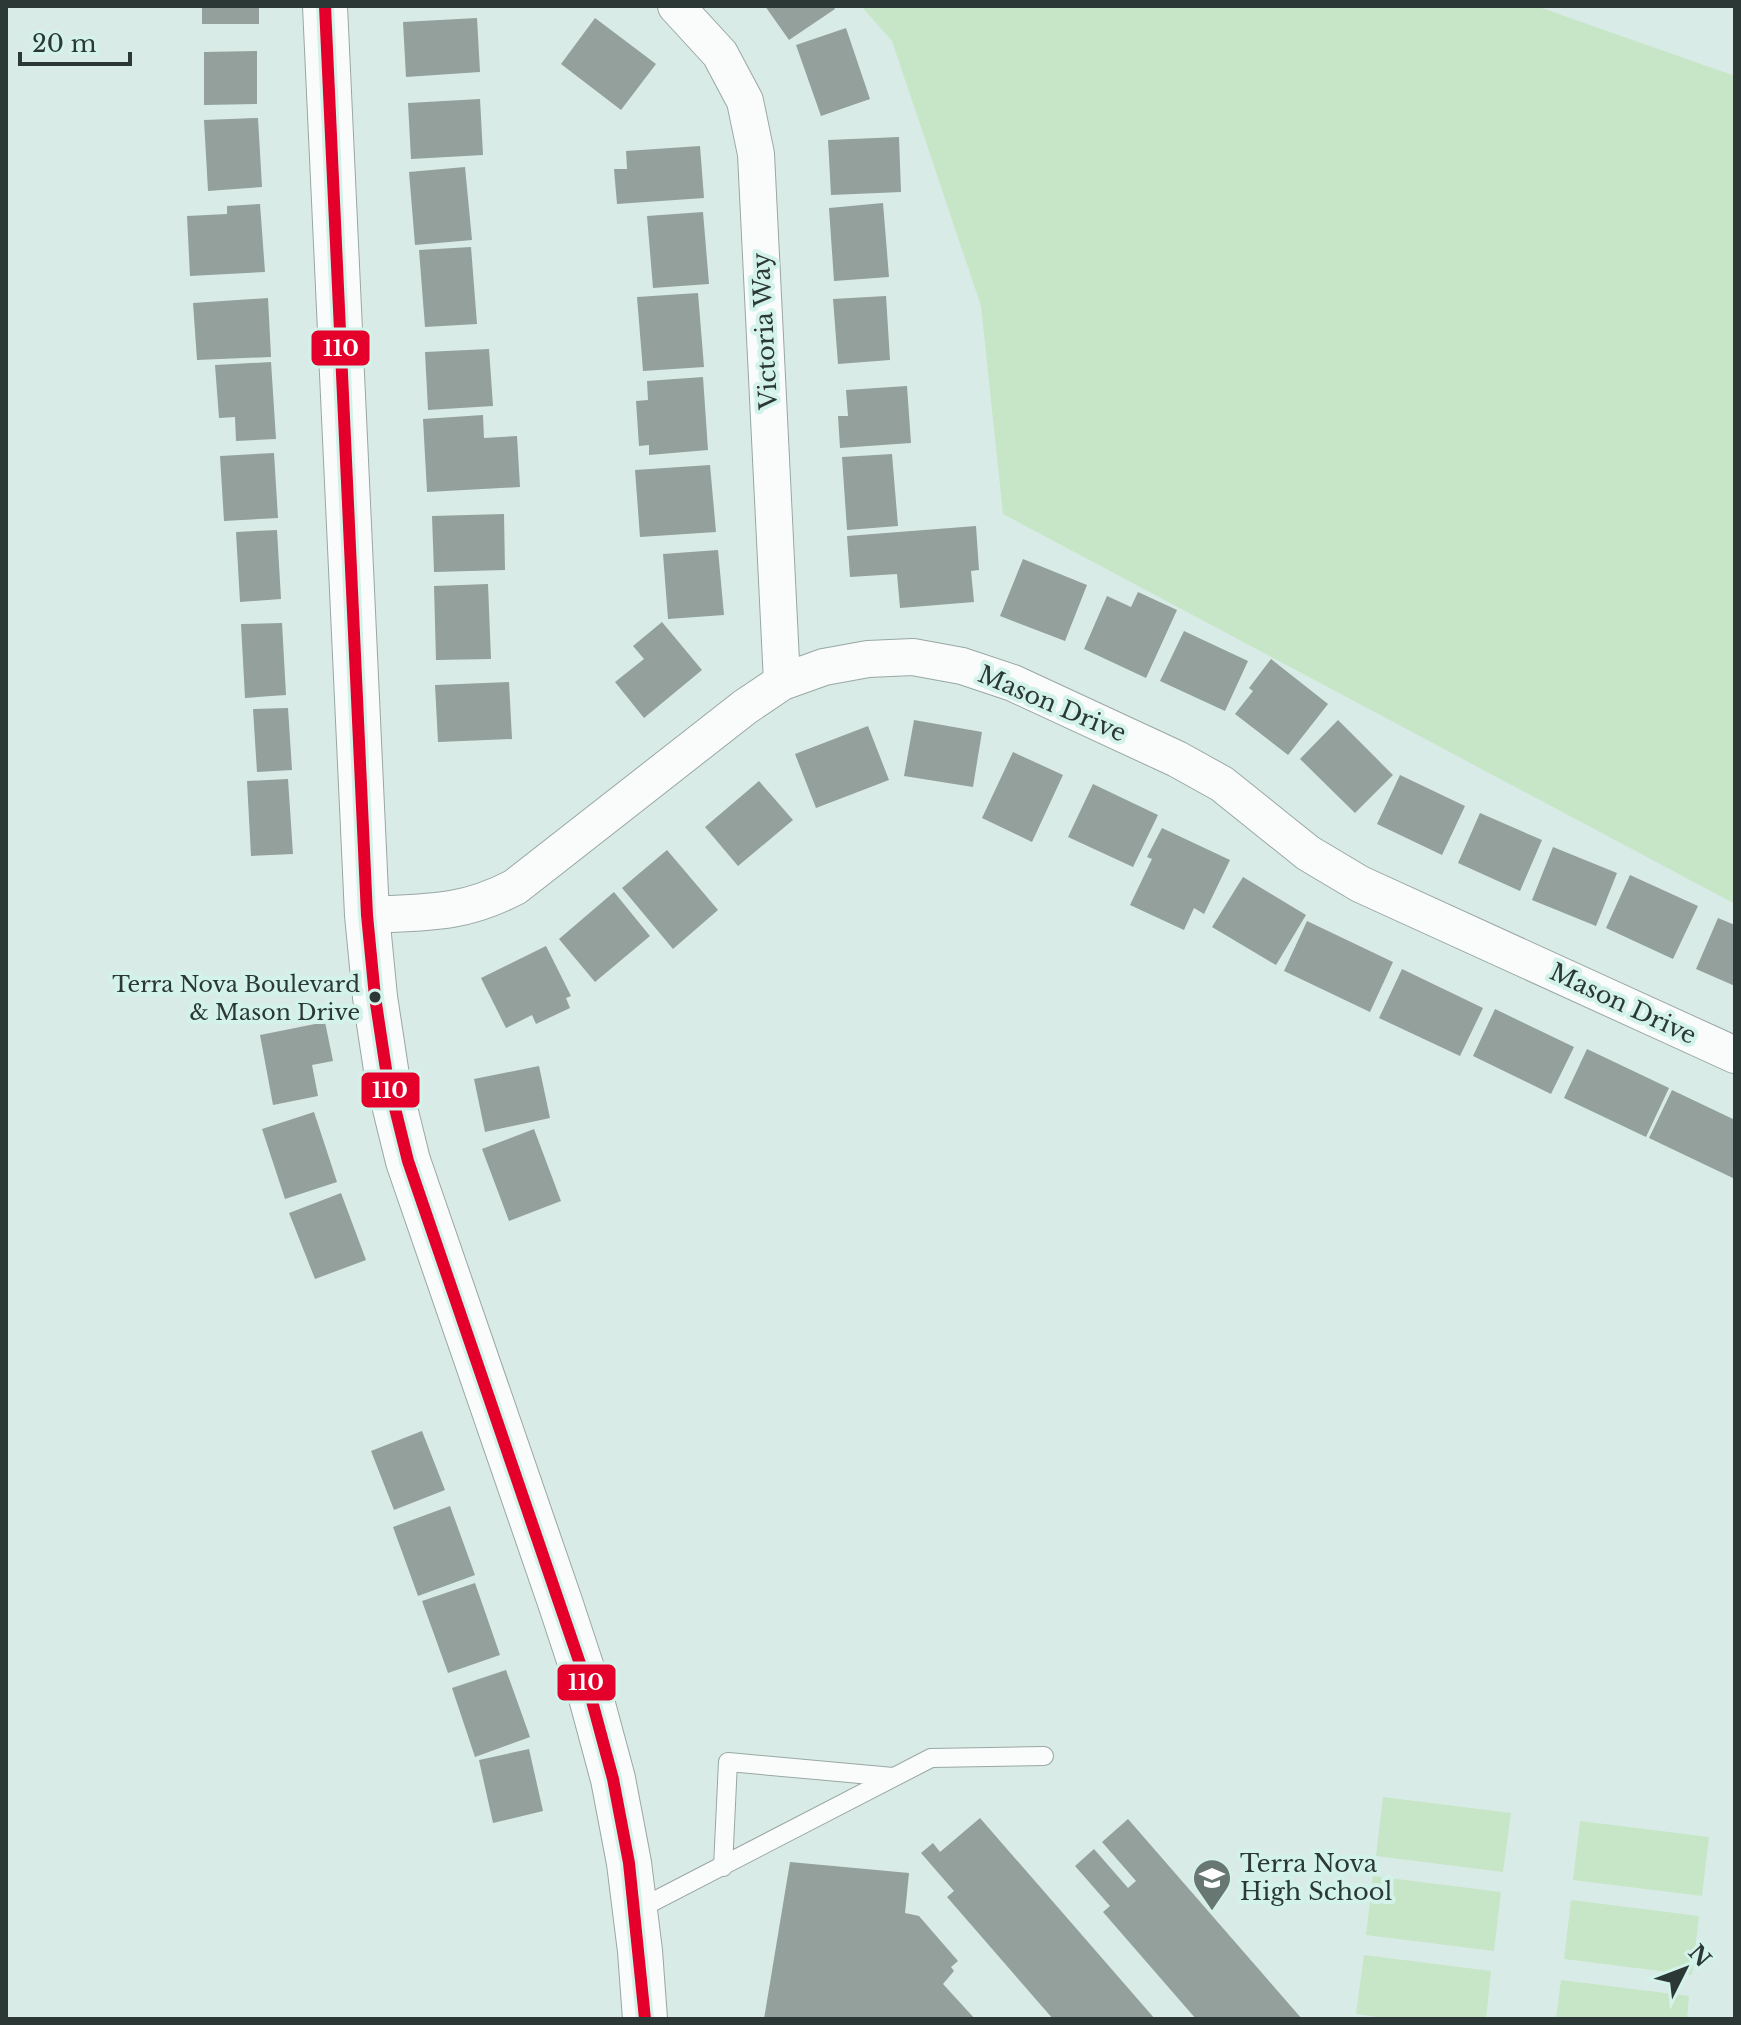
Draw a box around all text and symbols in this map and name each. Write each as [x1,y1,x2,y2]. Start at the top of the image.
scale bar [20,16,130,66]
text: 20 m [32,29,97,58]
street label: Victoria Way [746,251,783,411]
line badge: 110 [310,329,371,367]
text: 110 [323,335,359,362]
street label: Mason Drive [974,659,1131,748]
street label: Mason Drive [1545,957,1701,1050]
place label: Terra Nova Boulevard & Mason Drive [112,971,360,1026]
marker: Terra Nova Boulevard & Mason Drive [367,989,383,1005]
line badge: 110 [360,1071,421,1109]
text: 110 [372,1077,408,1104]
line badge: 110 [556,1663,617,1702]
text: 110 [568,1669,604,1696]
place label: Terra Nova High School [1240,1849,1392,1906]
school or university icon: Terra Nova High School [1191,1857,1233,1912]
north arrow [1645,1929,1725,2009]
text: N [1683,1939,1717,1973]

